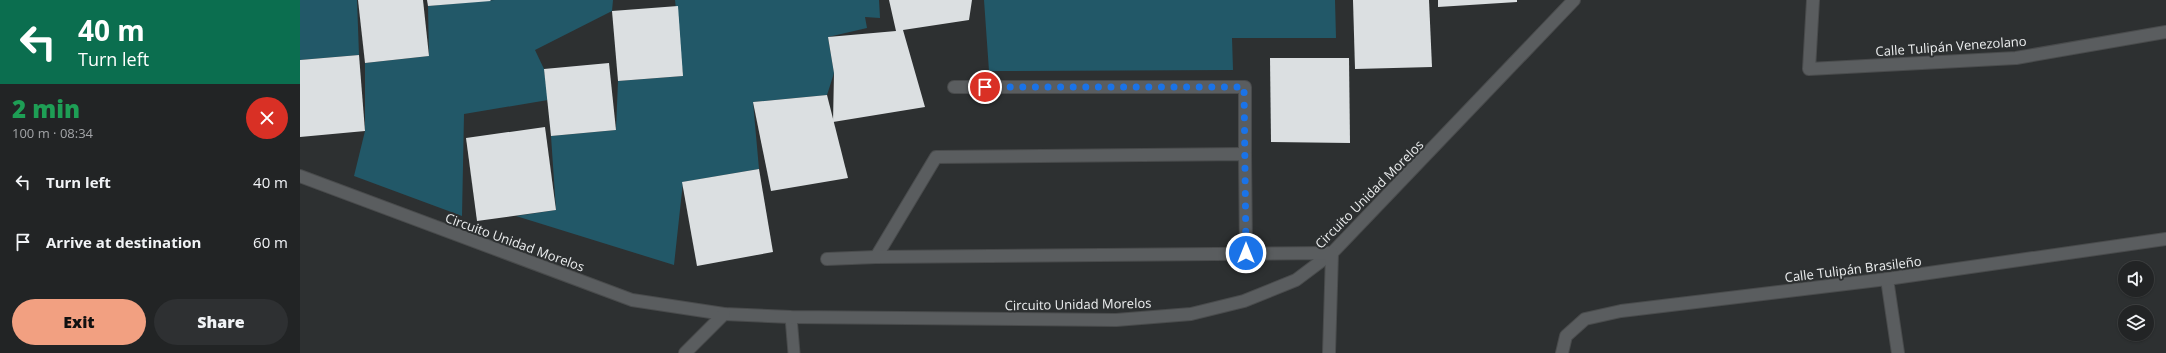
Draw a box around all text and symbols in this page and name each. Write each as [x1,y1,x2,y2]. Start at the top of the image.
text: 40 m [78,11,145,49]
icon: left [12,16,64,68]
street label: Calle Tulipán Venezolano [1875,32,2027,60]
text: Turn left [78,47,149,71]
pin [968,70,1002,104]
icon: arrive [974,76,996,98]
text: 2 min [12,92,80,125]
button: close [246,97,288,139]
text: 100 m · 08:34 [12,124,93,142]
street label: Circuito Unidad Morelos [1311,136,1427,252]
icon: left [12,171,34,193]
text: Turn left [46,172,111,192]
text: 40 m [253,172,288,192]
street label: Circuito Unidad Morelos [443,208,587,276]
icon: arrive [12,231,34,253]
text: Arrive at destination [46,232,201,252]
text: 60 m [253,232,288,252]
position arrow [1225,232,1267,274]
street label: Calle Tulipán Brasileño [1784,252,1923,286]
map controls [2118,261,2154,341]
button: sound [2118,261,2154,297]
street label: Circuito Unidad Morelos [1004,294,1152,314]
button: Exit [12,299,146,345]
button: Share [154,299,288,345]
button: layers [2118,305,2154,341]

